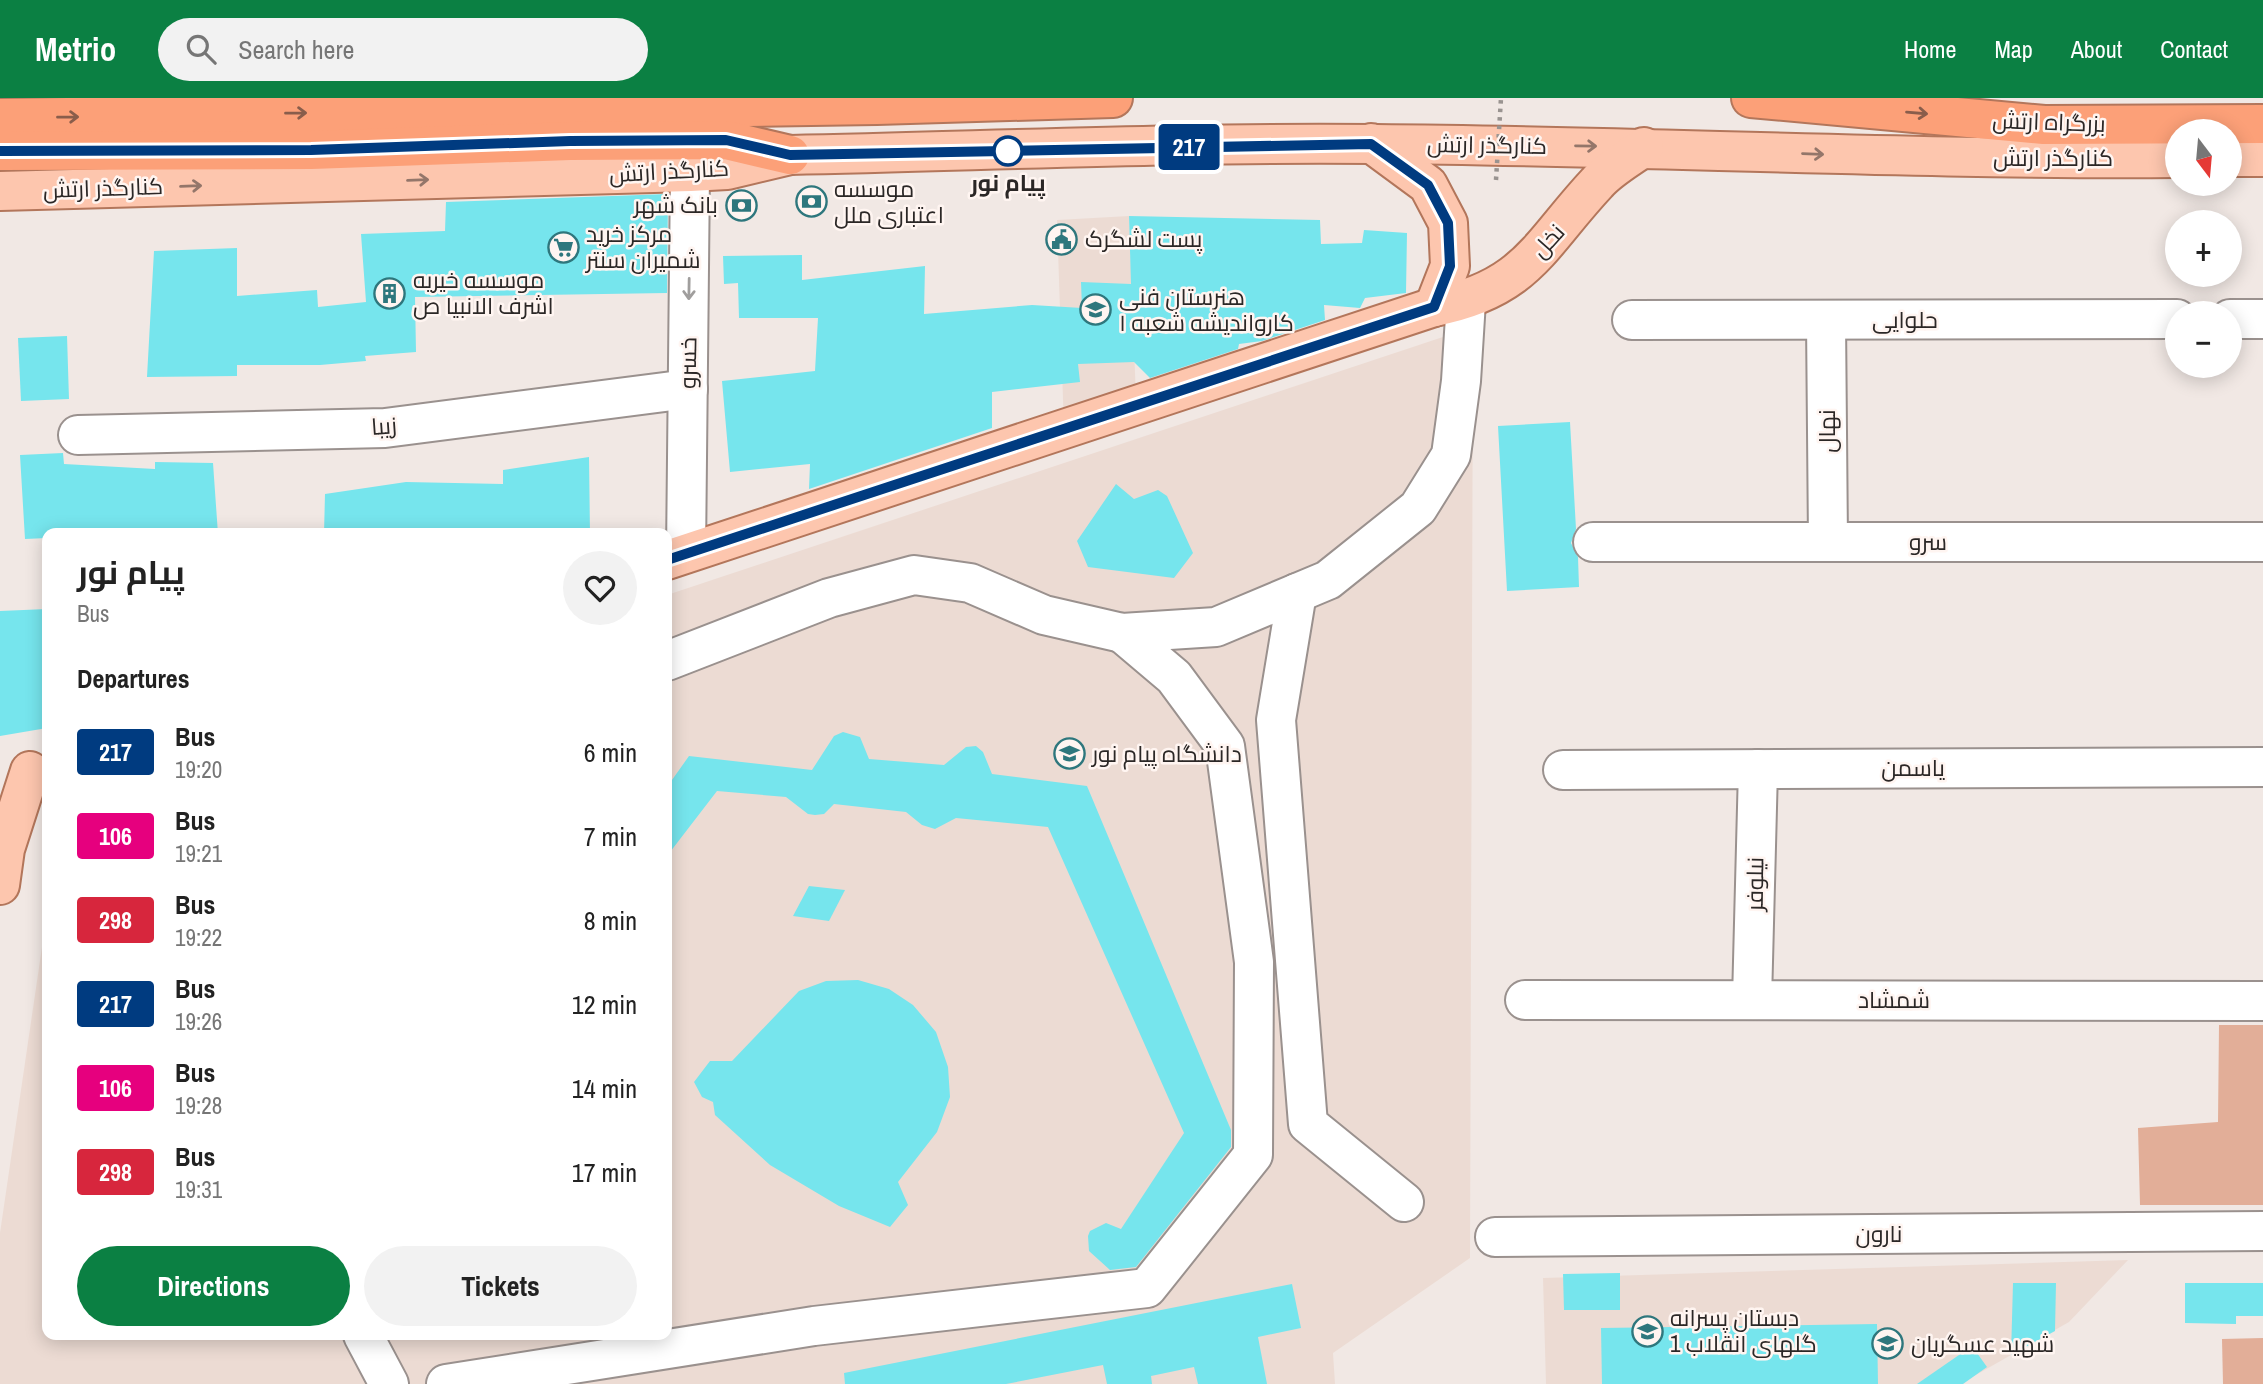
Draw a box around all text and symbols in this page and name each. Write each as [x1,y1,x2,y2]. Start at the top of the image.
search box [158,18,648,81]
text: Metrio [35,27,116,71]
icon: search [182,30,220,68]
text: Search here [238,32,354,67]
text: Home [1904,33,1956,65]
text: Map [1994,33,2033,65]
text: About [2071,33,2122,65]
text: Contact [2160,33,2228,65]
street label: بزرگراه ارتش [1992,104,2106,139]
one-way arrow [284,106,307,120]
one-way arrow [1905,107,1927,120]
one-way arrow [56,110,79,123]
north arrow [2165,119,2242,196]
map controls [2165,119,2242,378]
line badge: 217 [1149,124,1229,170]
street label: کنارگذر ارتش [1427,128,1547,161]
text: 217 [1173,131,1205,163]
marker: پیام نور [993,136,1023,166]
one-way arrow [1574,139,1597,153]
street label: کنارگذر ارتش [1993,142,2113,173]
one-way arrow [1802,147,1825,160]
street label: کنارگذر ارتش [608,152,730,189]
place label: پیام نور [969,167,1046,199]
street label: کنارگذر ارتش [42,170,164,205]
one-way arrow [406,173,429,186]
place label: موسسه اعتباری ملل [834,173,944,230]
one-way arrow [179,179,202,193]
bank icon: موسسه اعتباری ملل [794,185,828,219]
bank icon: بانک شهر [724,188,758,222]
place label: بانک شهر [632,189,718,220]
button: + [2165,210,2242,287]
street label: نخل [1524,217,1571,264]
place label: مرکز خرید شمیران سنتر [584,218,700,275]
public building icon: پست لشگرک [1045,222,1079,256]
place label: پست لشگرک [1085,223,1202,254]
supermarket icon: مرکز خرید شمیران سنتر [546,230,580,264]
place label: موسسه خیریه اشرف الانبیا ص [413,264,554,321]
building icon: موسسه خیریه اشرف الانبیا ص [373,276,407,310]
one-way arrow [682,278,696,301]
place label: هنرستان فنی کارواندیشه شعبه ۱ [1119,281,1294,338]
school or university icon: هنرستان فنی کارواندیشه شعبه ۱ [1079,293,1113,327]
button: − [2165,301,2242,378]
street label: حلوایی [1872,304,1938,335]
street label: خسرو [672,337,703,389]
street label: زیبا [370,409,398,442]
street label: نهال [1811,409,1842,453]
street label: سرو [1909,526,1947,557]
text: پیام نور [77,550,185,594]
button: heart [563,551,637,625]
text: Bus [77,598,110,629]
text: Departures [77,661,190,696]
text: Bus [175,719,215,754]
text: 6 min [584,735,637,770]
text: 217 [99,736,132,768]
school or university icon: دانشگاه پیام نور [1052,737,1086,771]
place label: دانشگاه پیام نور [1090,738,1242,770]
street label: یاسمن [1881,752,1945,783]
text: 19:20 [175,754,222,785]
text: Bus [175,803,215,838]
text: 7 min [584,819,637,854]
text: 106 [99,820,132,852]
text: 19:21 [175,838,222,869]
street label: نیلوفر [1738,857,1770,913]
text: Bus [175,887,215,922]
text: 8 min [584,903,637,938]
text: 298 [99,904,132,936]
text: 19:22 [175,922,222,953]
text: Bus [175,971,215,1006]
street label: شمشاد [1858,984,1930,1015]
text: 12 min [572,987,637,1022]
text: 217 [99,988,132,1020]
text: 19:26 [175,1006,222,1037]
text: Bus [175,1055,215,1090]
text: 14 min [572,1071,637,1106]
text: 106 [99,1072,132,1104]
text: 19:28 [175,1090,222,1121]
text: Bus [175,1139,215,1174]
text: 17 min [572,1155,637,1190]
text: 298 [99,1156,132,1188]
text: 19:31 [175,1174,222,1205]
street label: نارون [1856,1218,1902,1249]
button: Directions [77,1246,350,1326]
button: Tickets [364,1246,637,1326]
place label: دبستان پسرانه گلهای انقلاب 1 [1670,1302,1817,1359]
school or university icon: دبستان پسرانه گلهای انقلاب 1 [1630,1314,1664,1348]
school or university icon: شهید عسگریان [1871,1327,1905,1361]
place label: شهید عسگریان [1911,1328,2054,1359]

